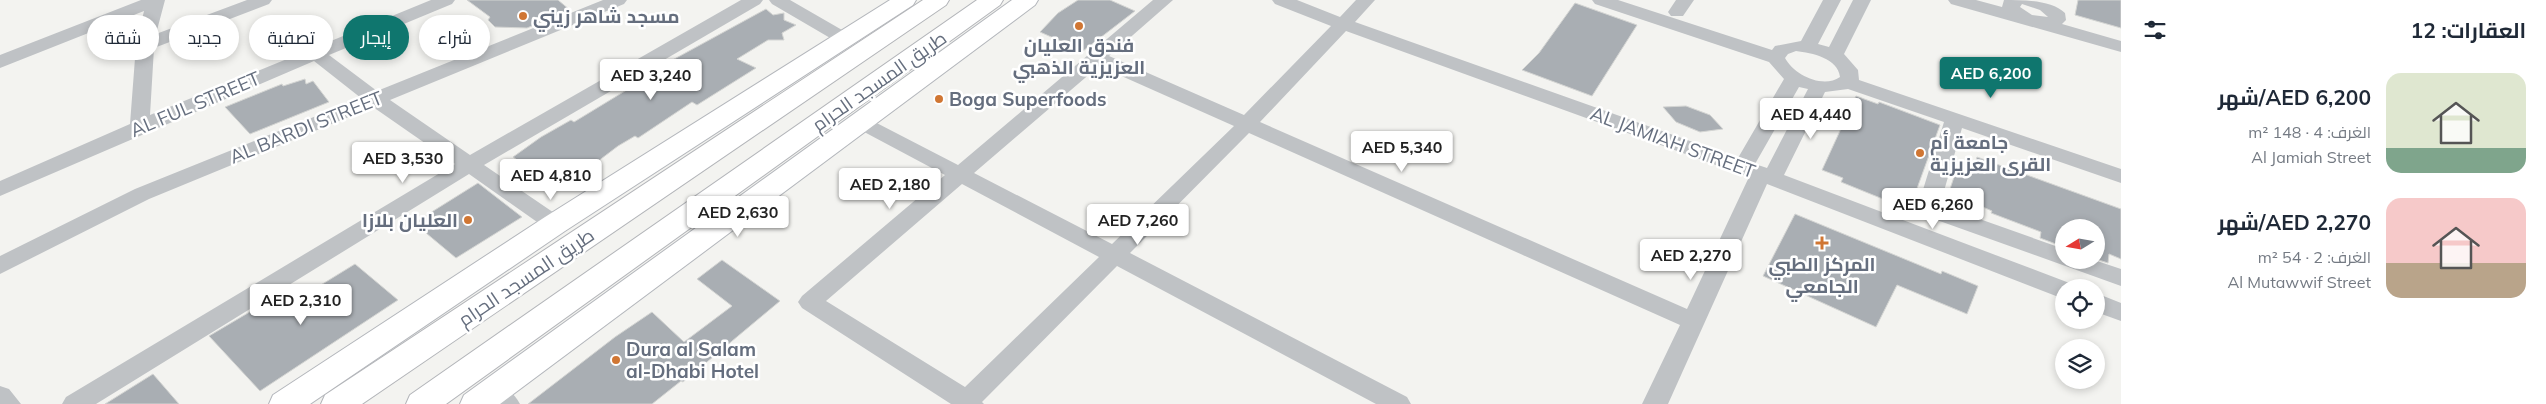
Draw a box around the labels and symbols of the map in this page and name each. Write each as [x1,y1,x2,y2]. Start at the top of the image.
place label: مسجد شاهر زيني [533,4,680,32]
marker: مسجد شاهر زيني [517,10,529,22]
marker: فندق العليان العزيزية الذهبي [1073,20,1085,32]
street label: طريق المسجد الحرام [807,26,952,138]
place label: فندق العليان العزيزية الذهبي [1013,33,1145,83]
pin: AED 6,200 [1934,56,2048,99]
pin: AED 3,240 [594,58,708,101]
street label: AL FUL STREET [126,66,264,142]
street label: AL BARDI STREET [226,85,387,169]
place label: Boga Superfoods [949,87,1106,111]
marker: Boga Superfoods [933,93,945,105]
pin: AED 4,440 [1754,98,1868,140]
street label: AL JAMIAH STREET [1587,101,1759,183]
place label: جامعة أم القرى العزيزية [1930,129,2051,176]
pin: AED 5,340 [1345,130,1459,173]
pin: AED 3,530 [346,142,460,184]
marker: جامعة أم القرى العزيزية [1914,147,1926,159]
pin: AED 4,810 [494,158,608,201]
pin: AED 2,180 [833,168,947,210]
pin: AED 6,260 [1876,188,1990,230]
pin: AED 2,630 [681,196,795,238]
pin: AED 7,260 [1081,204,1195,246]
place label: العليان بلازا [362,208,458,233]
marker: العليان بلازا [462,214,474,226]
north arrow [2055,219,2105,269]
street label: طريق المسجد الحرام [453,223,600,333]
marker: المركز الطبي الجامعي [1815,236,1829,250]
pin: AED 2,270 [1634,238,1748,281]
place label: المركز الطبي الجامعي [1768,252,1876,302]
pin: AED 2,310 [244,284,358,326]
place label: Dura al Salam al-Dhabi Hotel [626,337,759,383]
marker: Dura al Salam al-Dhabi Hotel [610,354,622,366]

